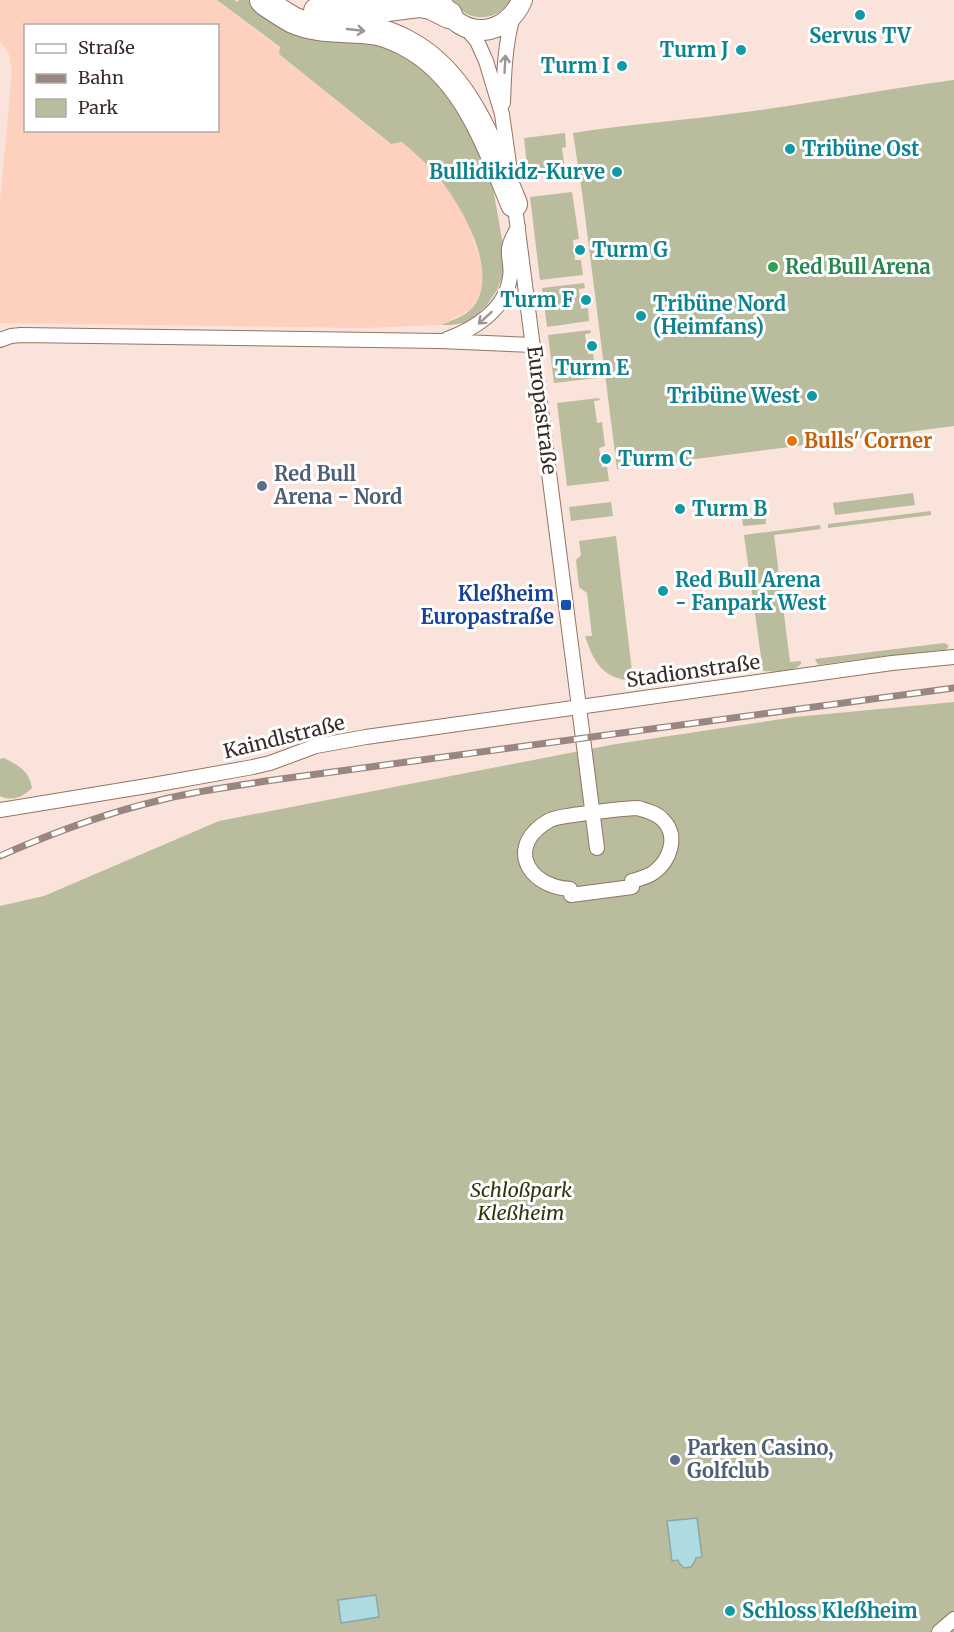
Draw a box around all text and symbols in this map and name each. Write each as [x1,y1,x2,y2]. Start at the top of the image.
marker: Servus TV [853,8,867,22]
place label: Servus TV [809,23,912,48]
legend [24,24,219,132]
one-way arrow [346,25,365,36]
text: Straße [78,36,135,59]
place label: Turm J [660,37,729,62]
marker: Turm J [734,43,748,57]
place label: Turm I [541,53,610,78]
one-way arrow [499,55,510,75]
marker: Turm I [615,59,629,73]
text: Bahn [78,66,124,89]
text: Park [78,96,119,119]
place label: Tribüne Ost [802,136,919,161]
marker: Tribüne Ost [783,142,797,156]
place label: Bullidikidz-Kurve [429,159,605,184]
marker: Bullidikidz-Kurve [610,165,624,179]
place label: Turm G [592,237,668,262]
marker: Turm G [573,243,587,257]
place label: Red Bull Arena [785,254,931,279]
marker: Red Bull Arena [766,260,780,274]
place label: Turm F [500,287,574,312]
place label: Tribüne Nord (Heimfans) [653,291,786,339]
marker: Turm F [579,293,593,307]
marker: Tribüne Nord (Heimfans) [634,309,648,323]
one-way arrow [478,311,493,325]
marker: Turm E [585,339,599,353]
street label: Europastraße [522,344,563,476]
place label: Turm E [555,355,629,380]
place label: Tribüne West [667,383,800,408]
marker: Tribüne West [805,389,819,403]
place label: Bulls' Corner [804,428,932,453]
marker: Bulls' Corner [785,434,799,448]
place label: Turm C [618,446,692,471]
marker: Turm C [599,452,613,466]
place label: Red Bull Arena - Nord [273,461,402,509]
marker: Red Bull Arena - Nord [255,479,269,493]
place label: Turm B [692,496,767,521]
marker: Turm B [673,502,687,516]
place label: Red Bull Arena - Fanpark West [675,567,826,615]
place label: Kleßheim Europastraße [421,581,554,629]
marker: Red Bull Arena - Fanpark West [656,584,670,598]
marker: Kleßheim Europastraße [559,598,573,612]
street label: Stadionstraße [624,649,761,692]
street label: Kaindlstraße [221,709,347,764]
park label: Schloßpark Kleßheim [470,1177,572,1225]
place label: Parken Casino, Golfclub [687,1435,834,1483]
marker: Parken Casino, Golfclub [668,1453,682,1467]
place label: Schloss Kleßheim [742,1598,918,1623]
marker: Schloss Kleßheim [723,1604,737,1618]

